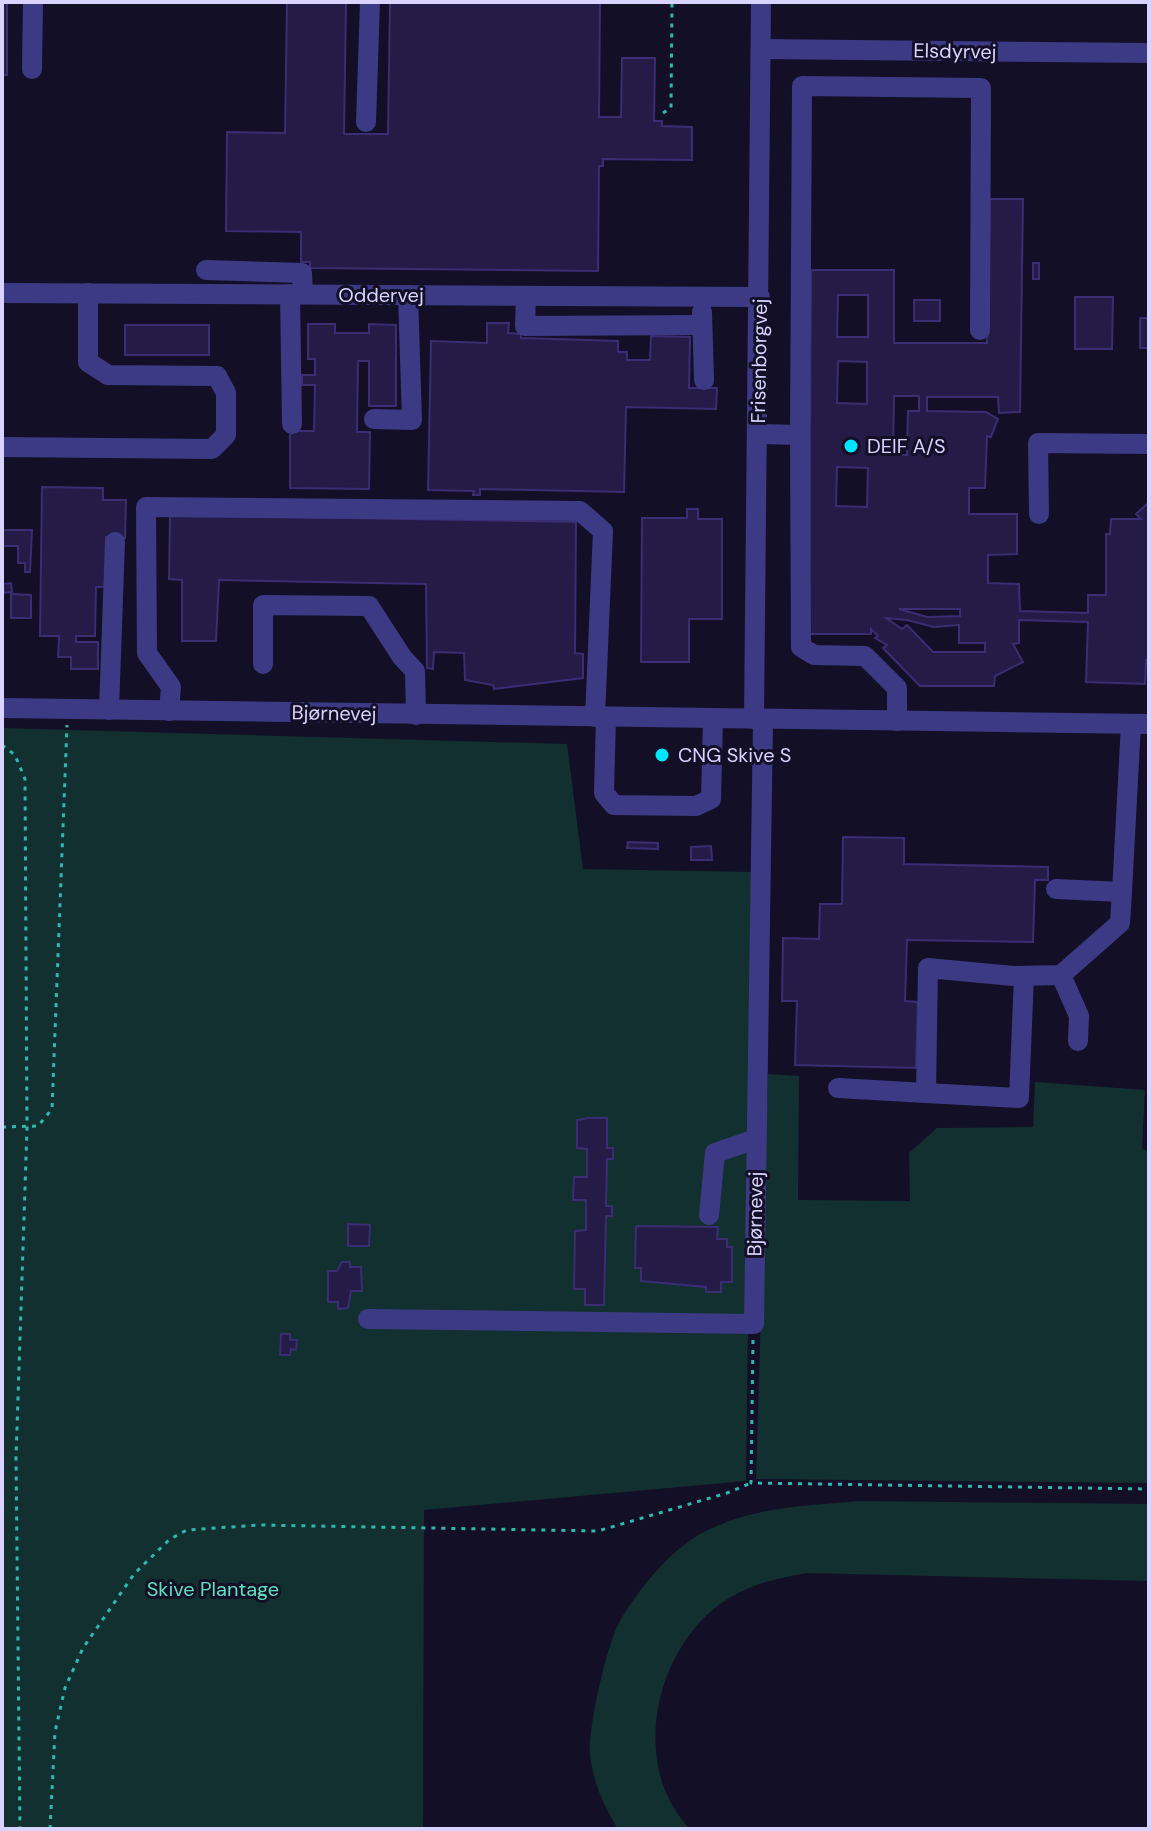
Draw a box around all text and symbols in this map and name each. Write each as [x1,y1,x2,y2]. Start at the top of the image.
street label: Elsdyrvej [913,37,997,65]
street label: Oddervej [338,282,424,308]
street label: Frisenborgvej [745,298,773,424]
place label: DEIF A/S [867,433,945,459]
marker: DEIF A/S [842,437,860,455]
street label: Bjørnevej [291,699,377,727]
place label: CNG Skive S [678,742,791,768]
marker: CNG Skive S [653,746,671,764]
street label: Bjørnevej [741,1171,769,1257]
park label: Skive Plantage [147,1576,279,1602]

